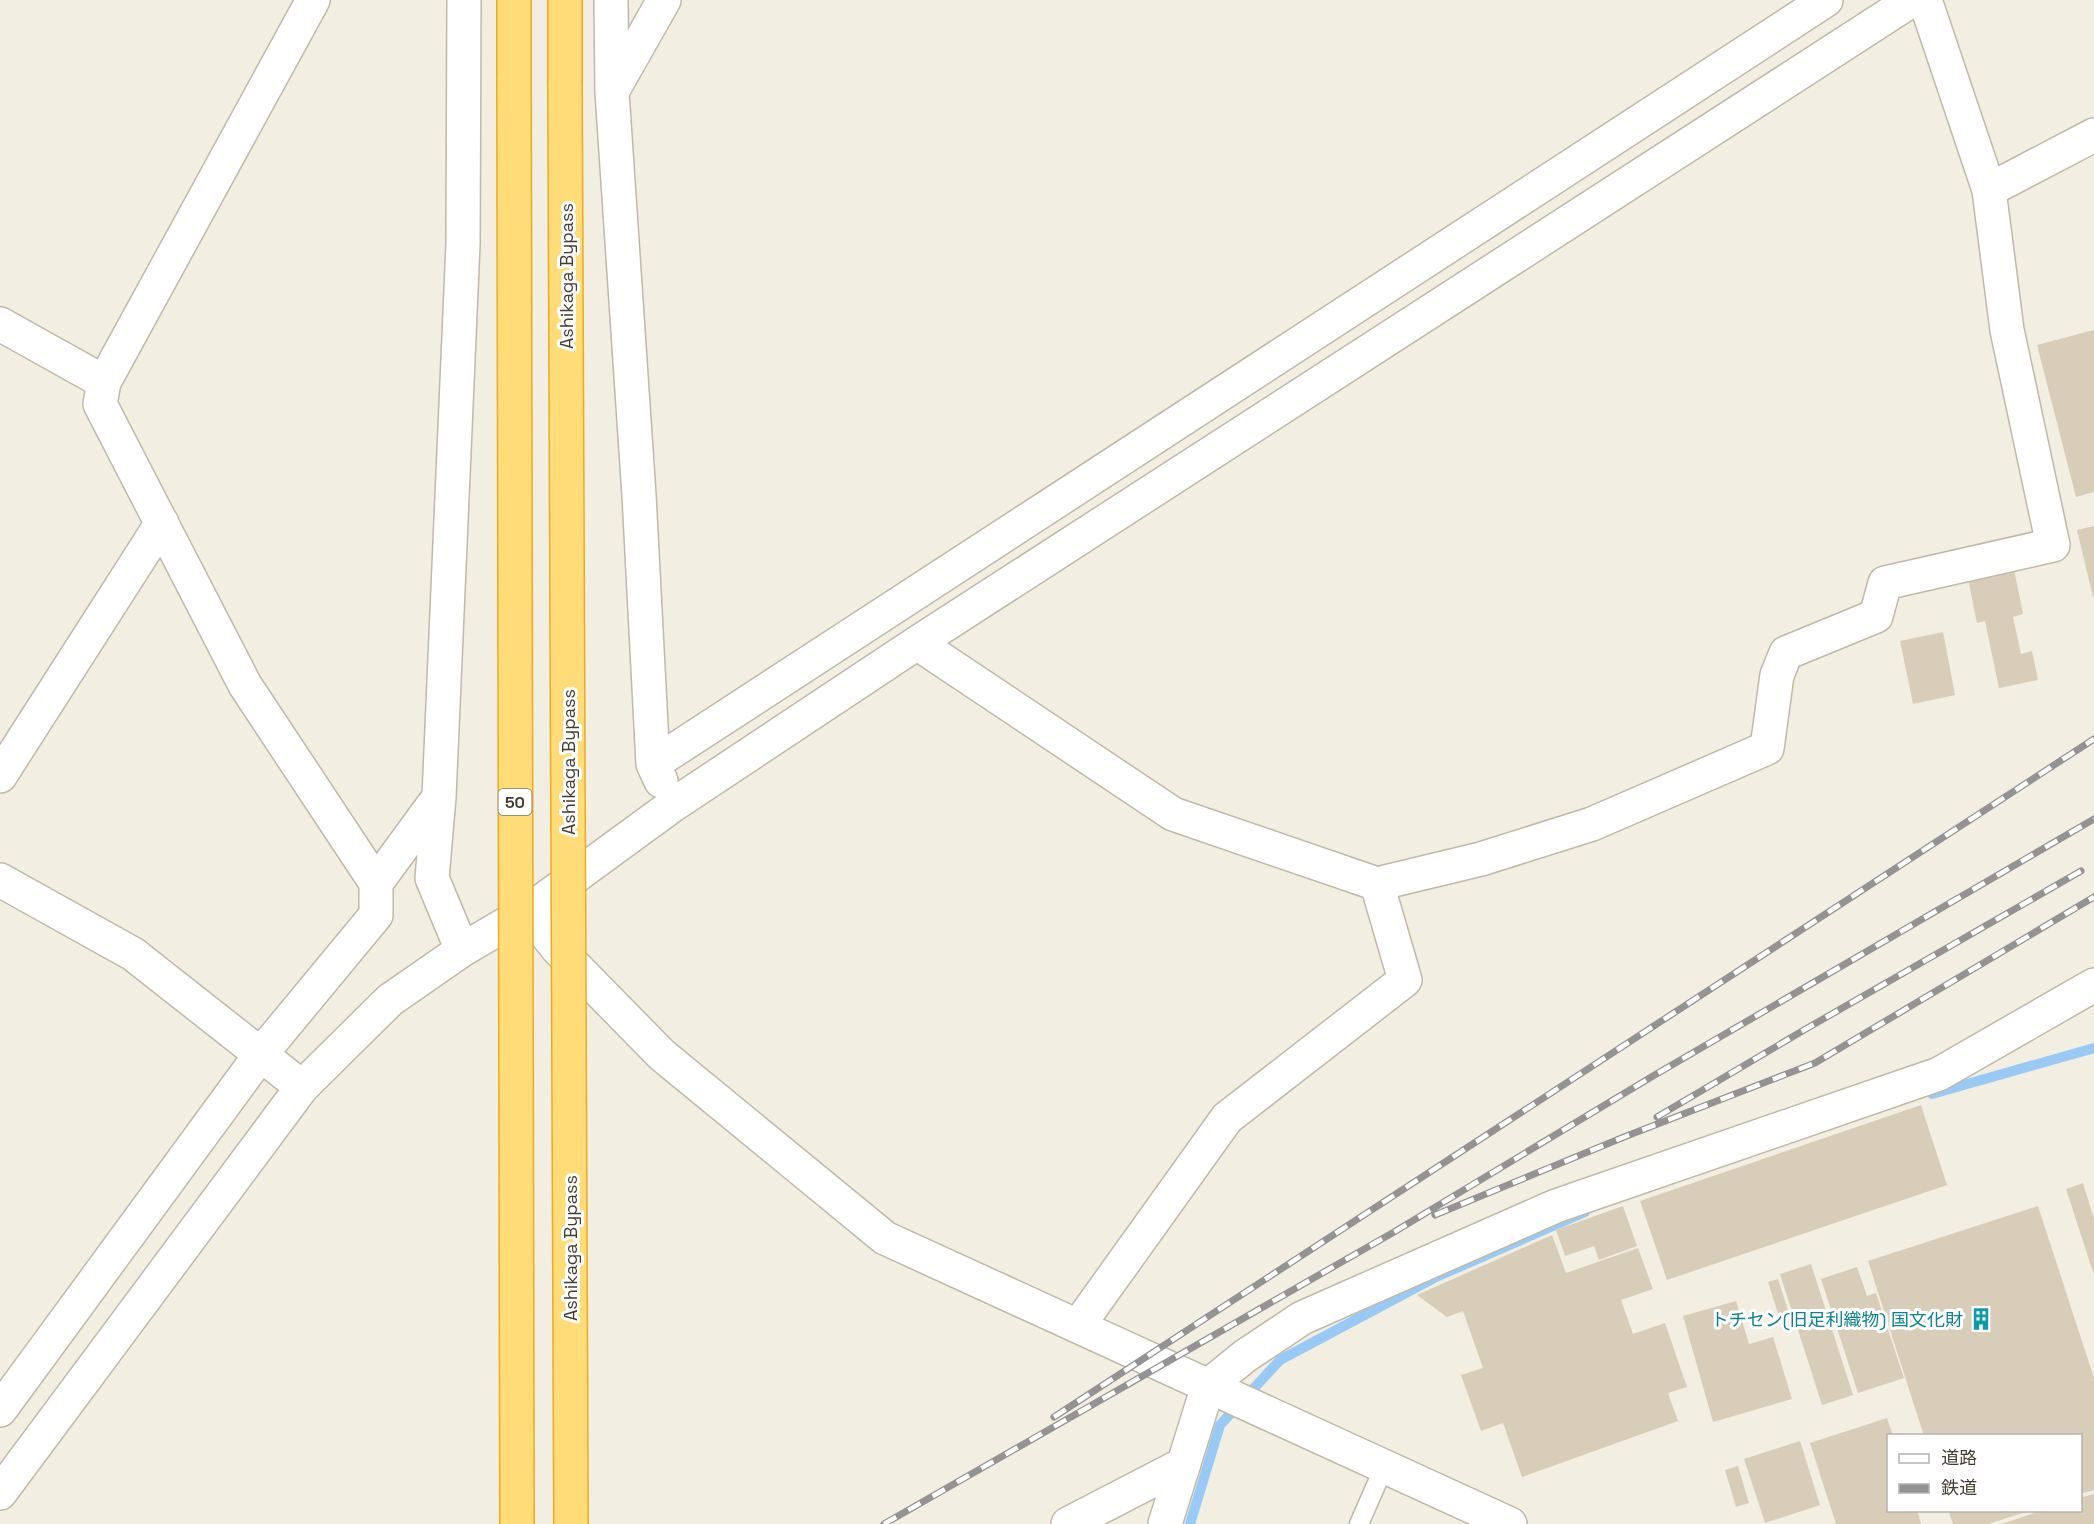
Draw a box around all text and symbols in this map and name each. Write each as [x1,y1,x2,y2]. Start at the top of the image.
street label: Ashikaga Bypass [555,203,578,349]
street label: Ashikaga Bypass [557,689,580,835]
road number: 50 [498,789,532,815]
street label: Ashikaga Bypass [559,1175,582,1321]
building icon: トチセン(旧足利織物) 国文化財 [1968,1306,1994,1332]
place label: トチセン(旧足利織物) 国文化財 [1711,1308,1963,1331]
legend [1887,1434,2082,1512]
text: 道路 [1941,1446,1977,1469]
text: 鉄道 [1941,1476,1977,1499]

